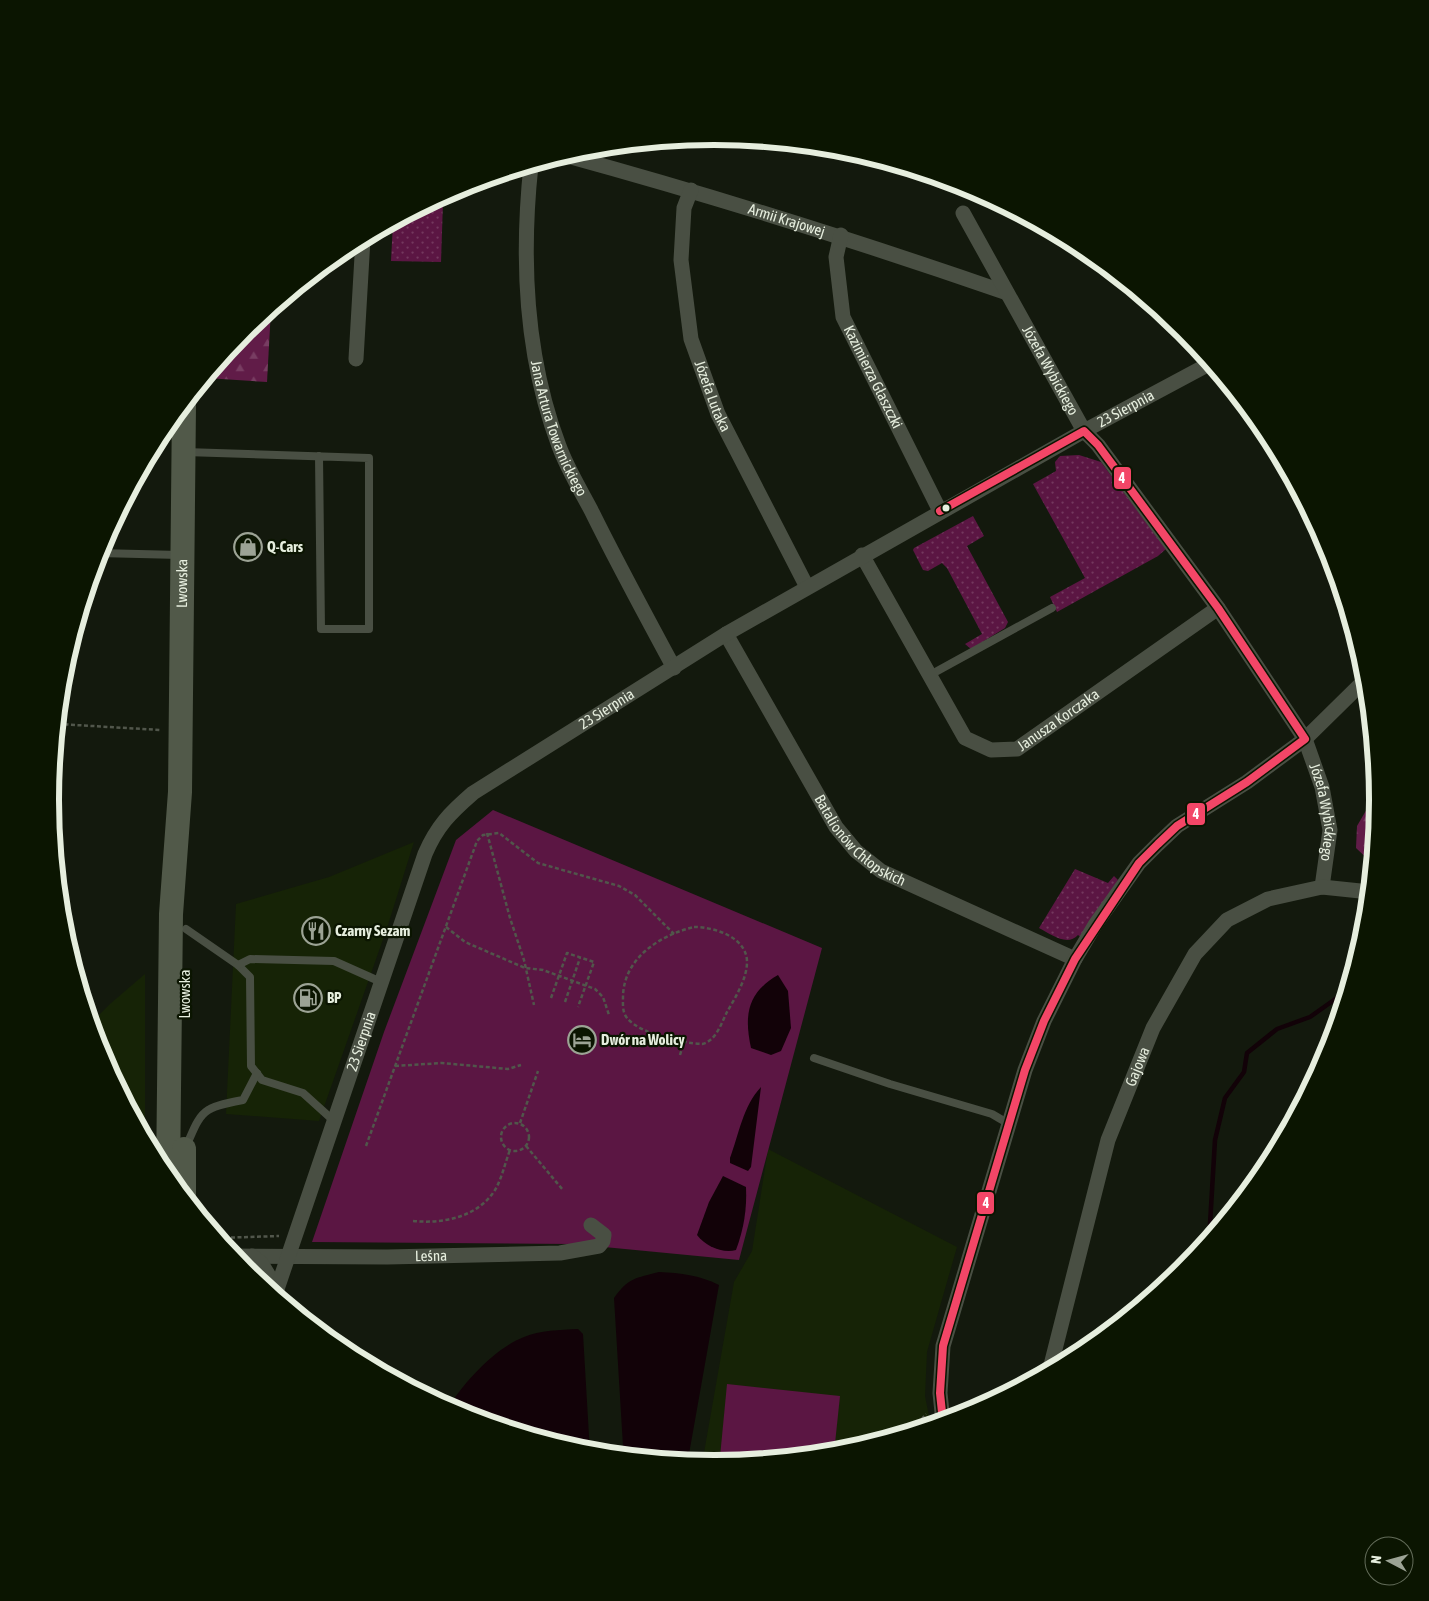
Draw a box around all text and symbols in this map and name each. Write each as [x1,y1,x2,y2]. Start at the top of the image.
street label: Armii Krajowej [746,200,827,240]
street label: Kazimierza Głaszczki [841,322,906,431]
street label: Józefa Wybickiego [1019,322,1082,418]
street label: Józefa Lutaka [691,358,735,434]
street label: Jana Artura Towarnickiego [528,359,591,499]
street label: 23 Sierpnia [1094,386,1157,430]
line badge: 4 [1113,466,1132,490]
text: 4 [1118,470,1126,486]
unlabelled marker [941,503,951,513]
shop icon: Q-Cars [233,532,263,562]
place label: Q-Cars [267,538,304,555]
street label: Lwowska [173,559,190,608]
street label: 23 Sierpnia [576,685,637,732]
street label: Janusza Korczaka [1014,685,1102,754]
street label: Józefa Wybickiego [1306,761,1339,862]
street label: Batalionów Chłopskich [811,792,908,889]
line badge: 4 [1186,802,1206,826]
text: 4 [1192,806,1200,822]
restaurant icon: Czarny Sezam [301,916,331,946]
place label: Czarny Sezam [335,922,411,939]
street label: Lwowska [176,970,193,1018]
fuel station icon: BP [293,983,323,1013]
place label: BP [327,989,342,1006]
street label: 23 Sierpnia [343,1009,379,1073]
hotel icon: Dwór na Wolicy [567,1025,597,1055]
place label: Dwór na Wolicy [601,1031,685,1048]
street label: Gajowa [1121,1044,1153,1089]
line badge: 4 [976,1191,995,1215]
text: 4 [982,1195,990,1211]
street label: Leśna [415,1247,447,1264]
north arrow [1364,1536,1414,1586]
text: N [1368,1555,1384,1565]

